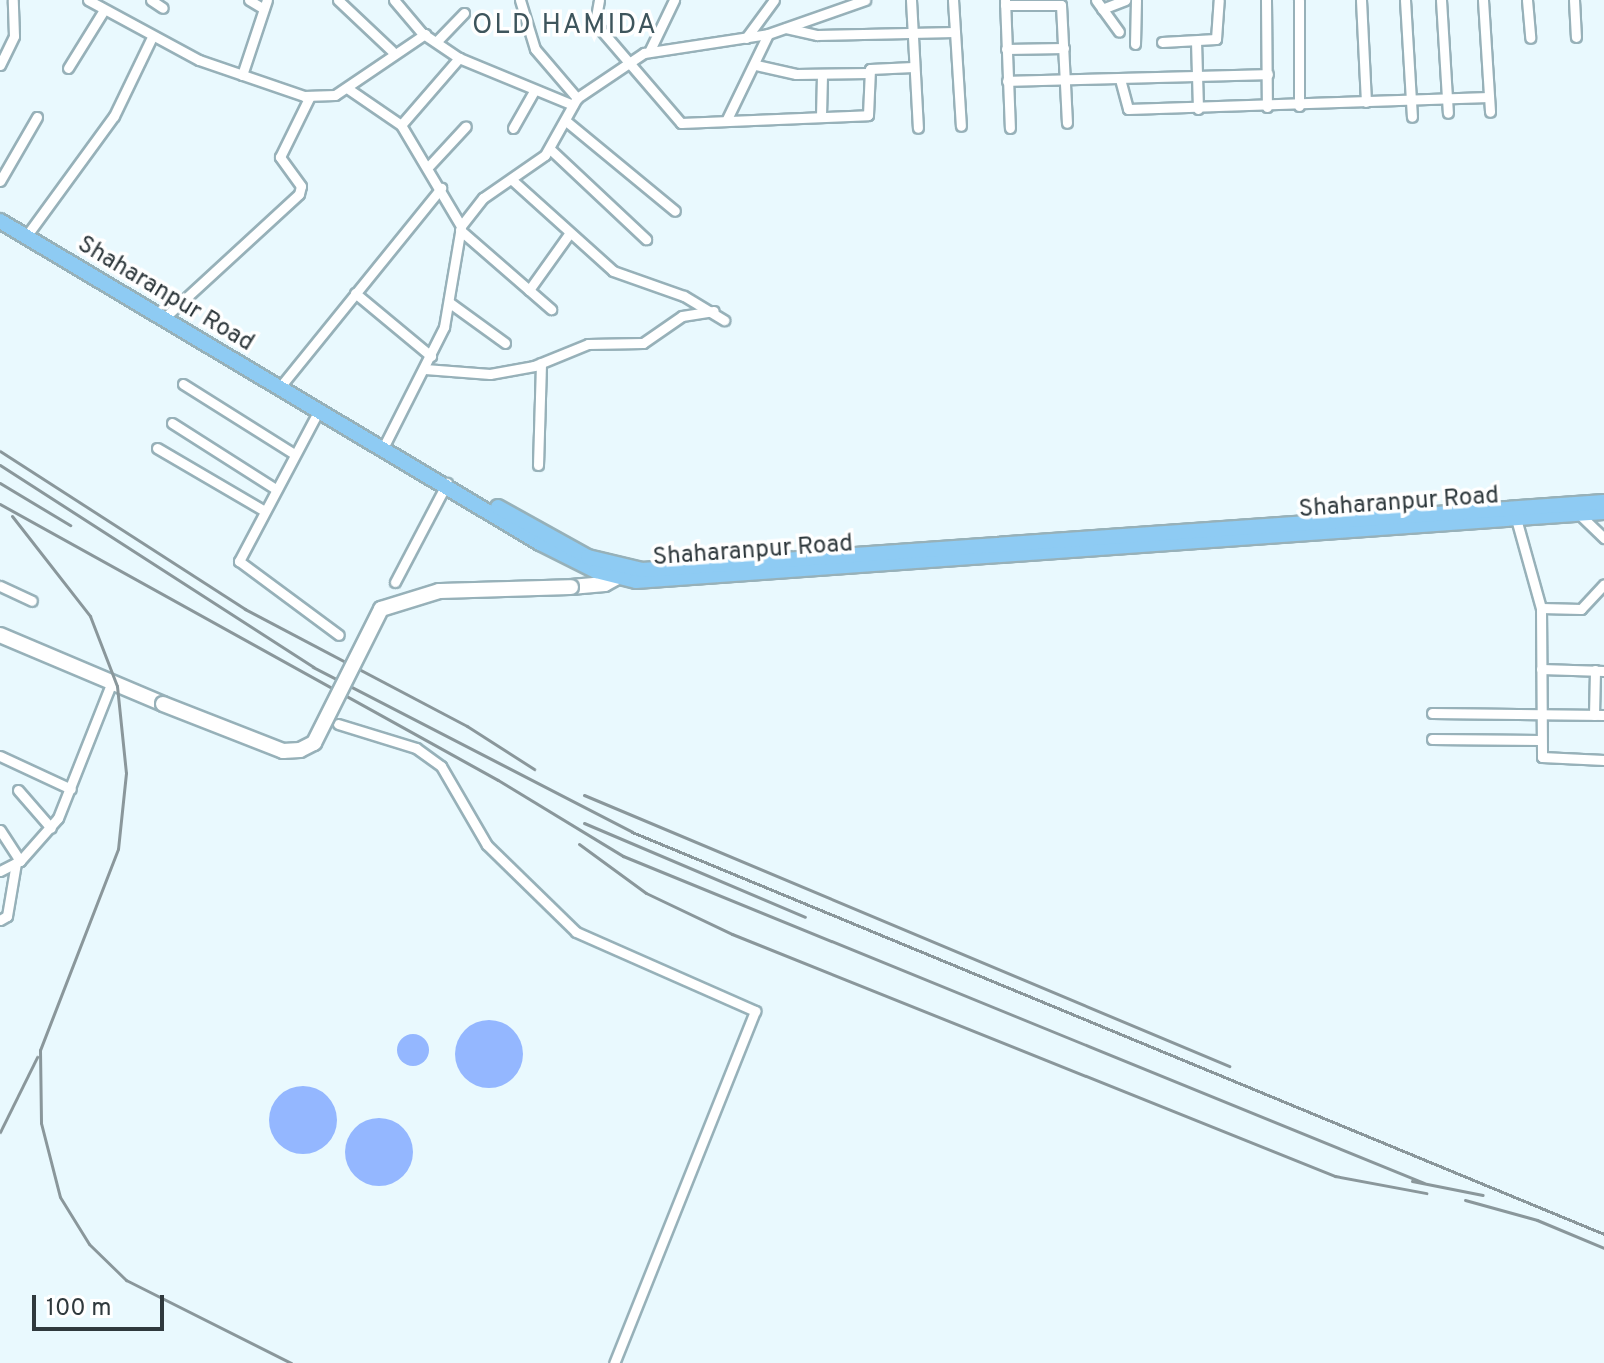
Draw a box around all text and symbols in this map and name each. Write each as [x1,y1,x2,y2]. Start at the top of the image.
district label: OLD HAMIDA [472,9,658,43]
street label: Shaharanpur Road [72,231,258,359]
street label: Shaharanpur Road [1298,483,1500,525]
street label: Shaharanpur Road [652,531,854,573]
scale bar [36,1279,168,1329]
text: 100 m [46,1294,112,1324]

